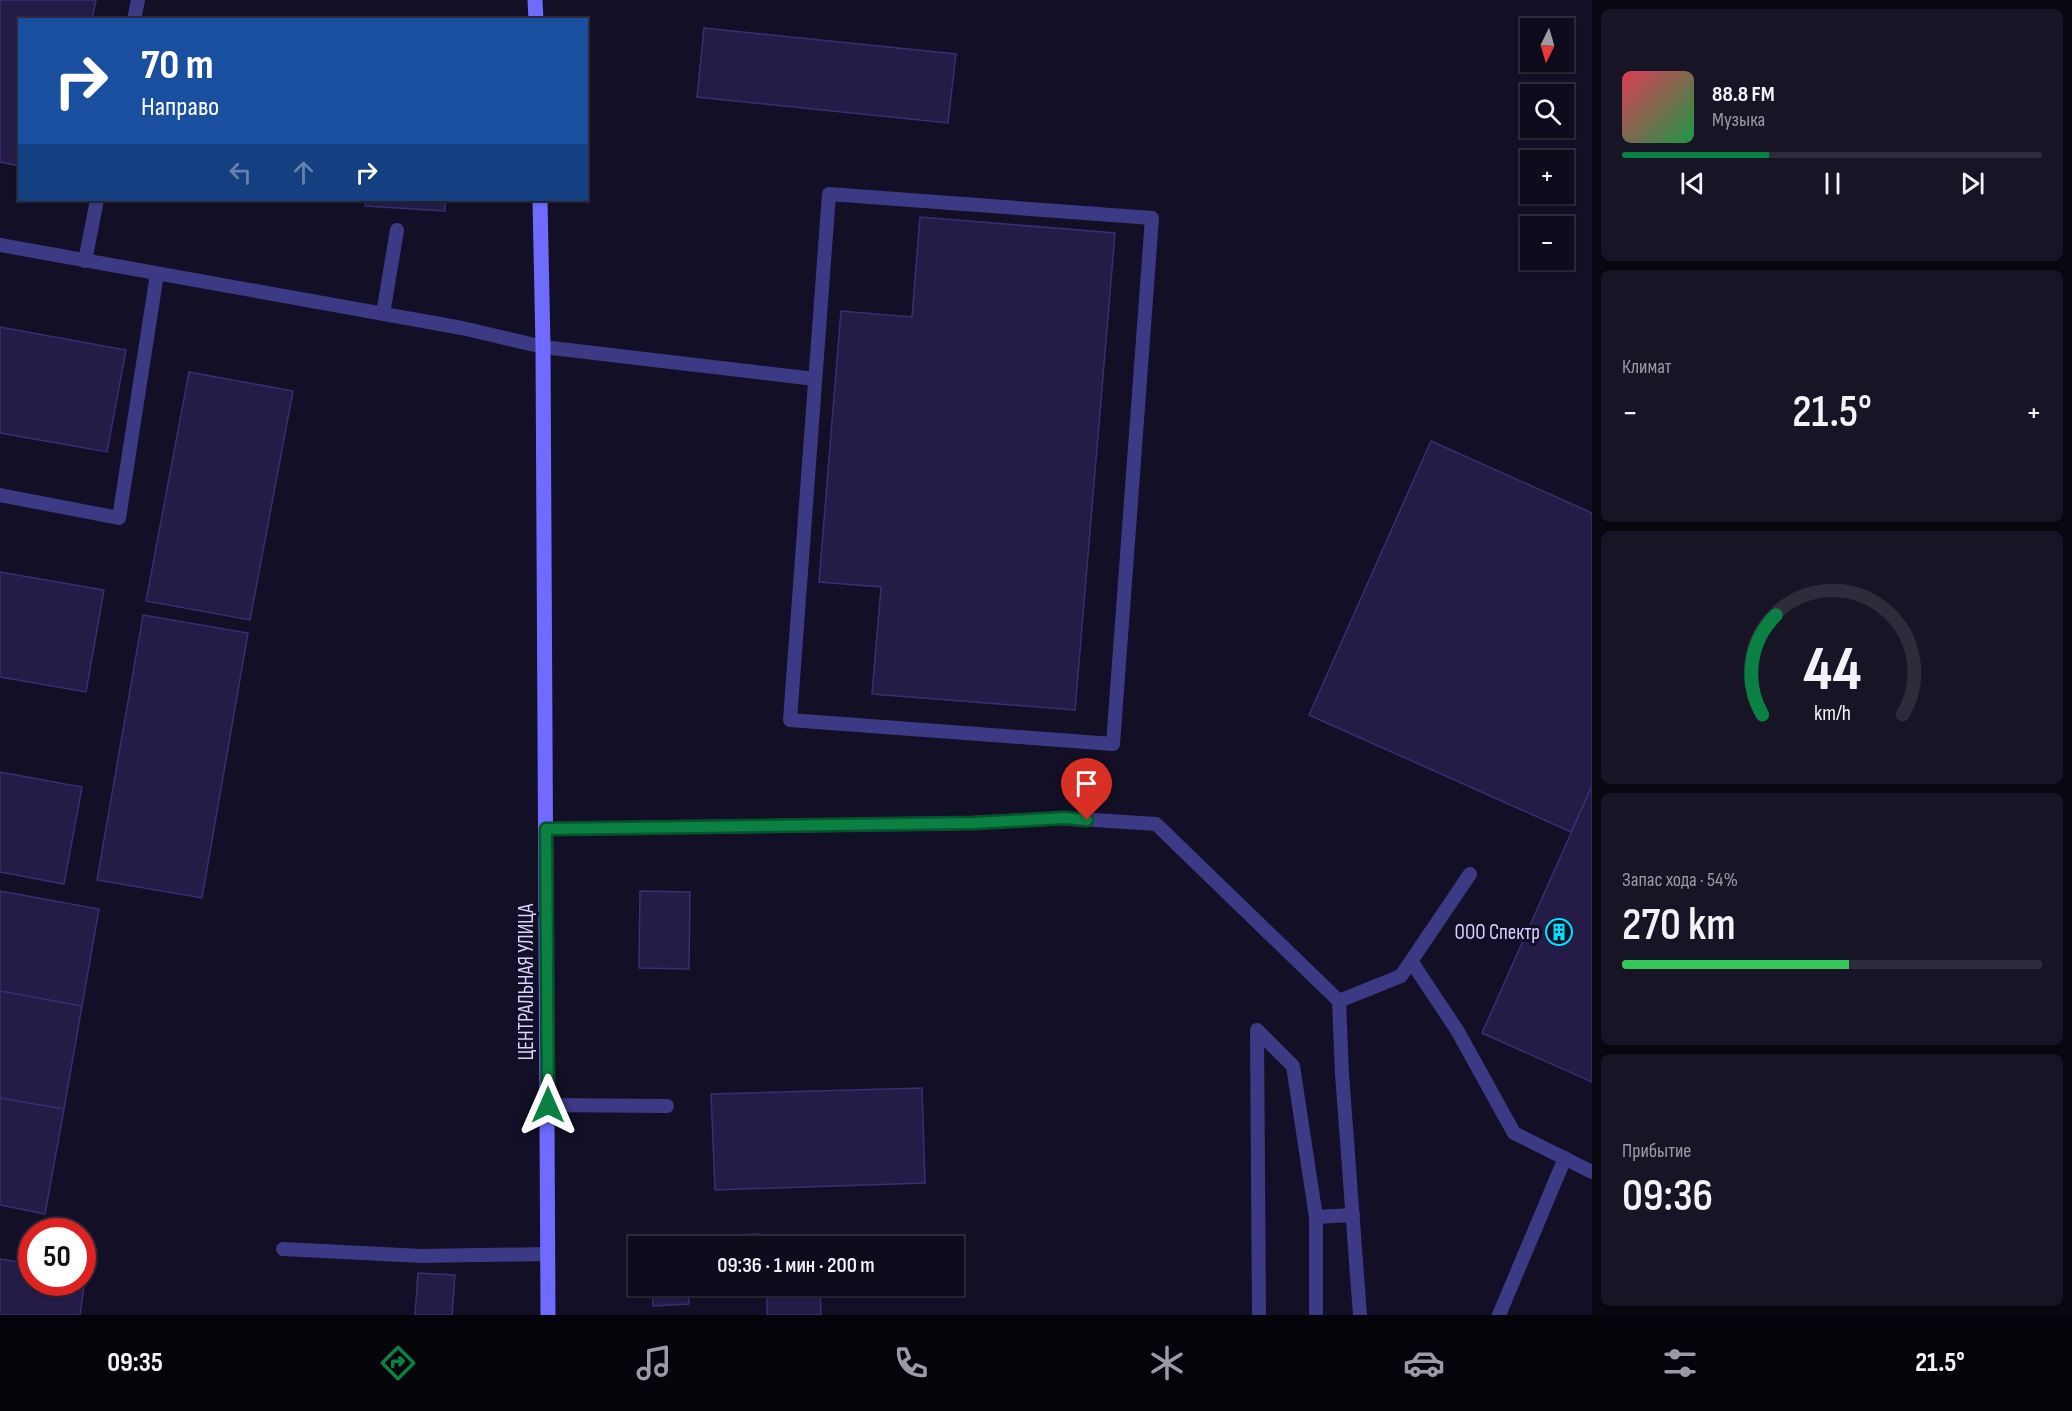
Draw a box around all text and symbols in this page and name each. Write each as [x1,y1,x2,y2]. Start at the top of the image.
north arrow [1520,18,1574,72]
map controls [1520,18,1574,270]
text: 70 m [141,40,214,91]
icon: right [42,42,120,120]
text: 88.8 FM [1712,81,1775,108]
button: search [1520,84,1574,138]
text: Направо [141,91,219,123]
text: Музыка [1712,108,1765,132]
button: + [1520,150,1574,204]
icon: left [224,156,257,189]
icon: ahead [287,156,320,189]
icon: right [350,156,383,189]
icon: previous [1676,167,1709,200]
icon: pause [1816,167,1849,200]
icon: next [1956,167,1989,200]
button: − [1520,216,1574,270]
text: Климат [1622,355,1672,379]
text: 21.5° [1792,385,1872,440]
text: − [1622,393,1638,433]
text: + [2026,393,2042,433]
text: 44 [1803,633,1861,708]
text: km/h [1813,701,1851,726]
pin [1061,758,1112,820]
icon: arrive [1070,767,1103,800]
text: Запас хода · 54% [1622,868,1738,892]
text: 270 km [1622,898,1736,953]
street label: ЦЕНТРАЛЬНАЯ УЛИЦА [514,903,539,1060]
building icon: ООО Спектр [1544,917,1574,947]
place label: ООО Спектр [1455,920,1540,945]
position arrow [516,1073,580,1137]
text: Прибытие [1622,1139,1691,1163]
text: 09:36 [1622,1169,1713,1224]
speed limit sign: 50 [18,1218,96,1296]
text: 09:36 · 1 мин · 200 m [717,1252,875,1279]
icon: directions [377,1342,419,1384]
icon: music [633,1342,675,1384]
icon: phone [890,1342,932,1384]
icon: climate [1146,1342,1188,1384]
icon: car [1403,1342,1445,1384]
icon: filters [1659,1342,1701,1384]
text: 09:35 [107,1347,163,1379]
text: 21.5° [1915,1347,1965,1379]

